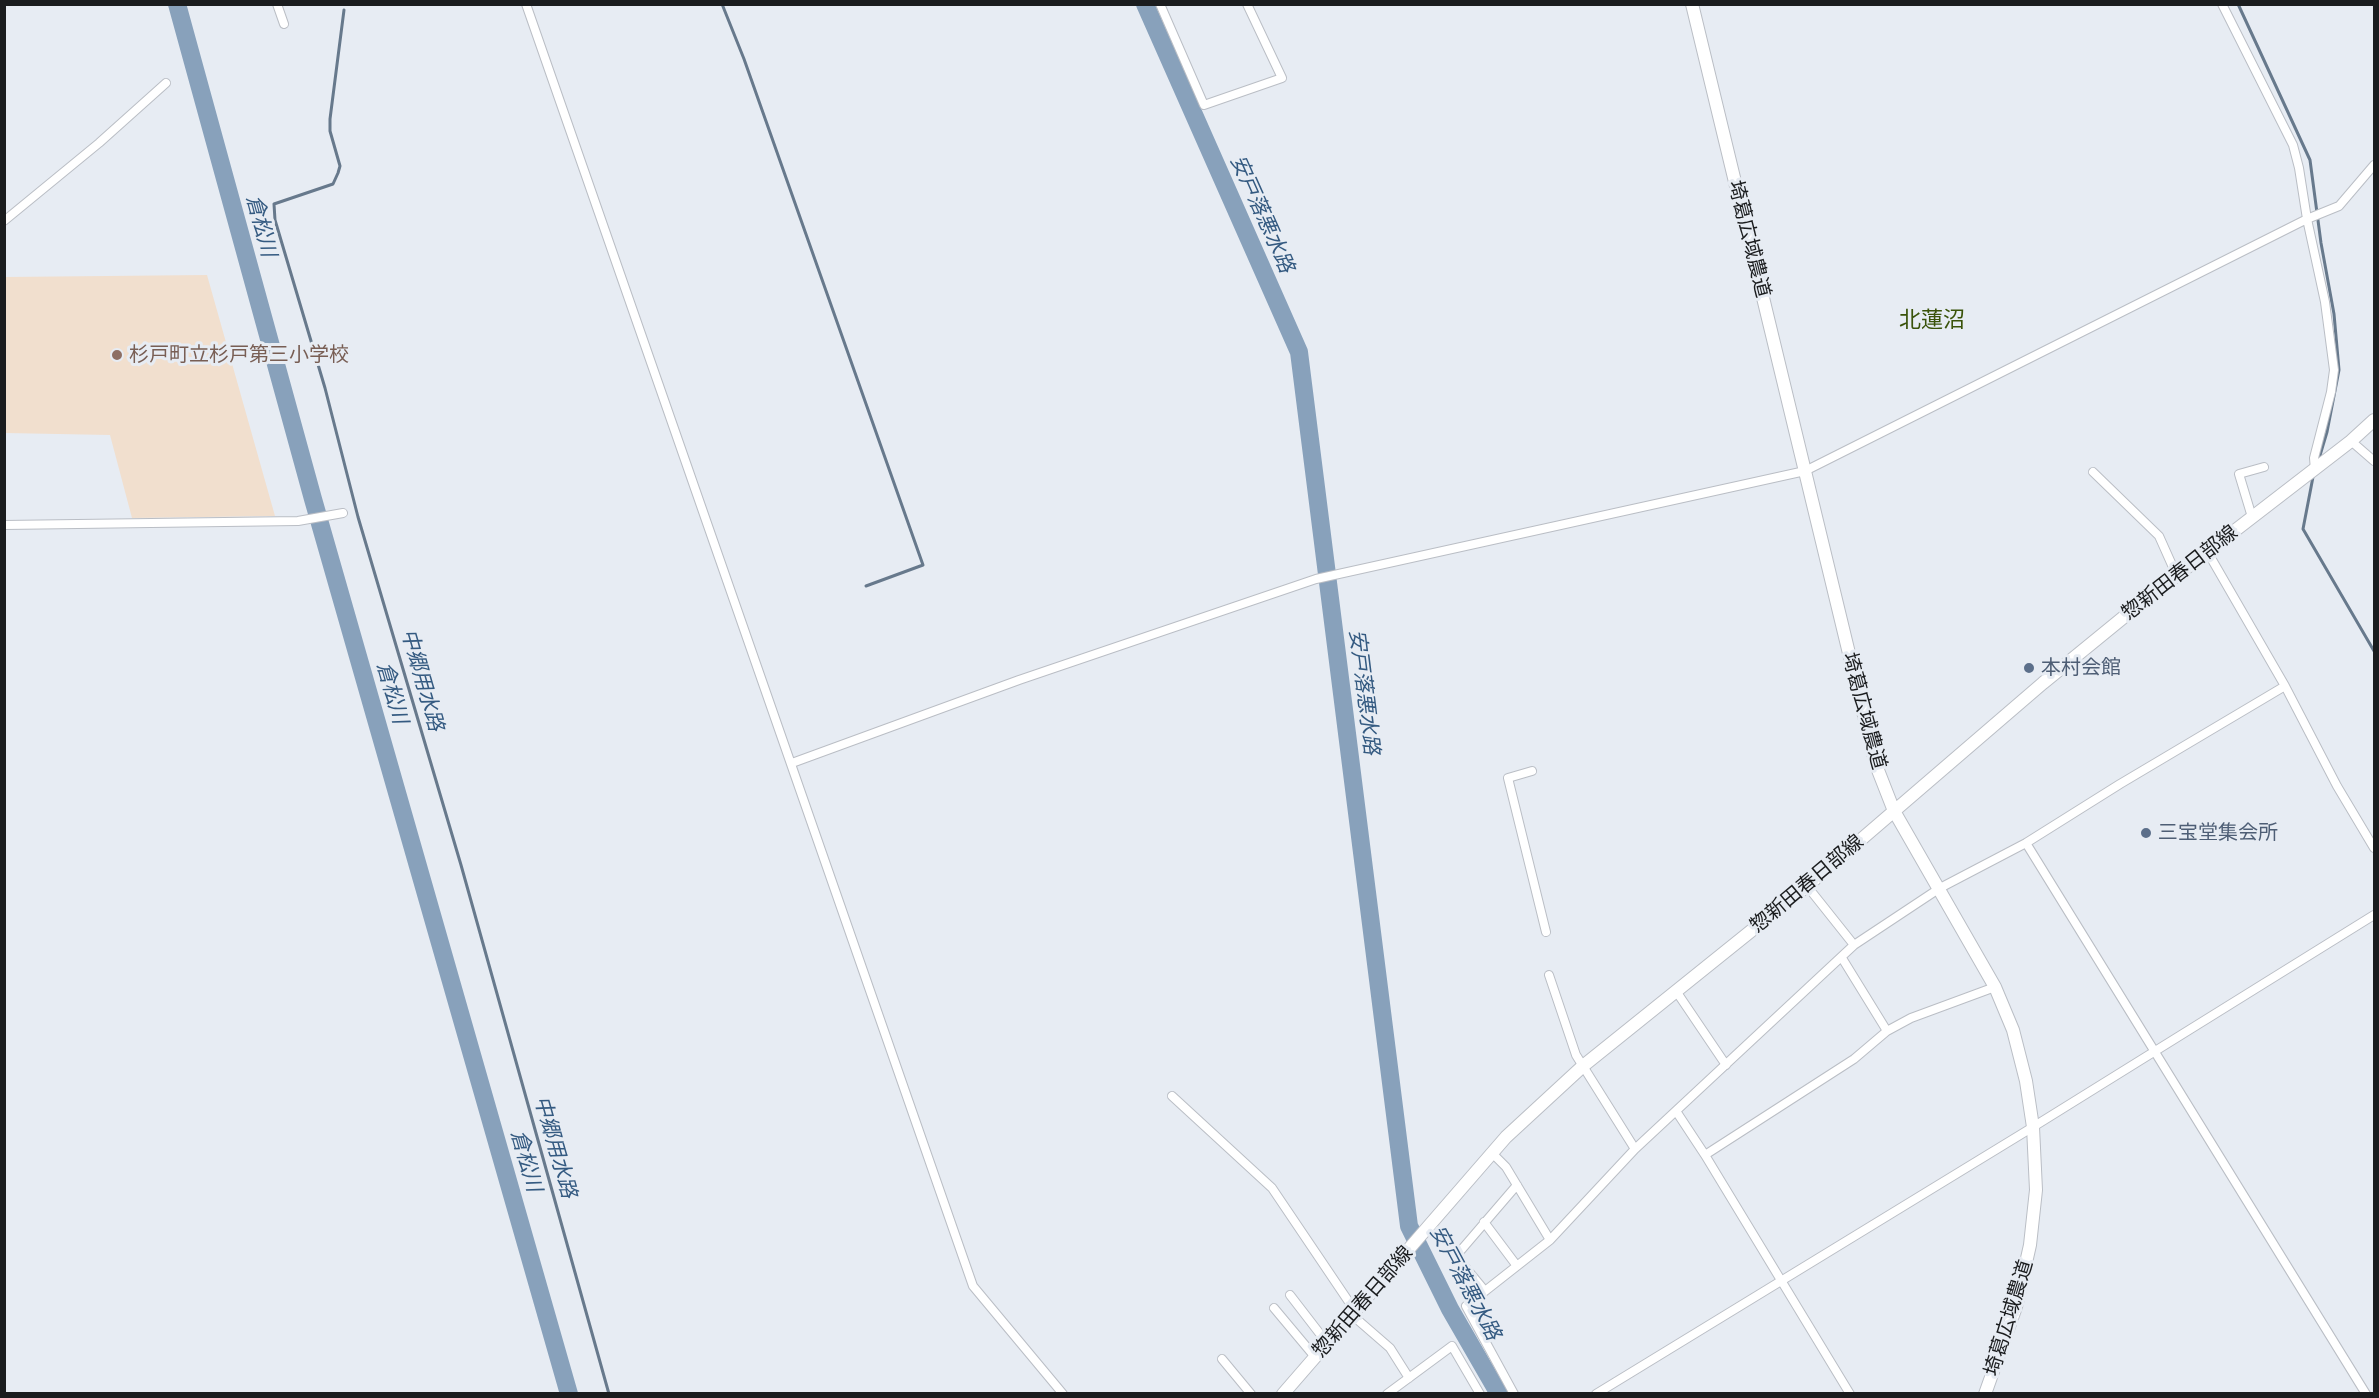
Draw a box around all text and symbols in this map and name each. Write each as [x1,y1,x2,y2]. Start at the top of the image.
water label: 安戸落悪水路 [1225,151,1299,277]
street label: 埼葛広域農道 [1723,178,1775,300]
water label: 倉松川 [241,192,281,260]
district label: 北蓮沼 [1899,307,1965,333]
place label: 杉戸町立杉戸第三小学校 [129,343,349,367]
marker: 杉戸町立杉戸第三小学校 [110,348,124,362]
street label: 惣新田春日部線 [2117,520,2243,626]
water label: 中郷用水路 [395,626,449,734]
water label: 安戸落悪水路 [1344,628,1384,756]
street label: 埼葛広域農道 [1837,650,1891,772]
place label: 本村会館 [2041,656,2121,680]
water label: 倉松川 [371,659,413,727]
marker: 本村会館 [2022,661,2036,675]
place label: 三宝堂集会所 [2158,821,2278,845]
marker: 三宝堂集会所 [2139,826,2153,840]
street label: 惣新田春日部線 [1746,830,1868,938]
water label: 中郷用水路 [528,1093,582,1201]
water label: 倉松川 [505,1127,547,1195]
water label: 安戸落悪水路 [1424,1221,1506,1345]
street label: 惣新田春日部線 [1308,1241,1418,1363]
street label: 埼葛広域農道 [1980,1257,2038,1379]

